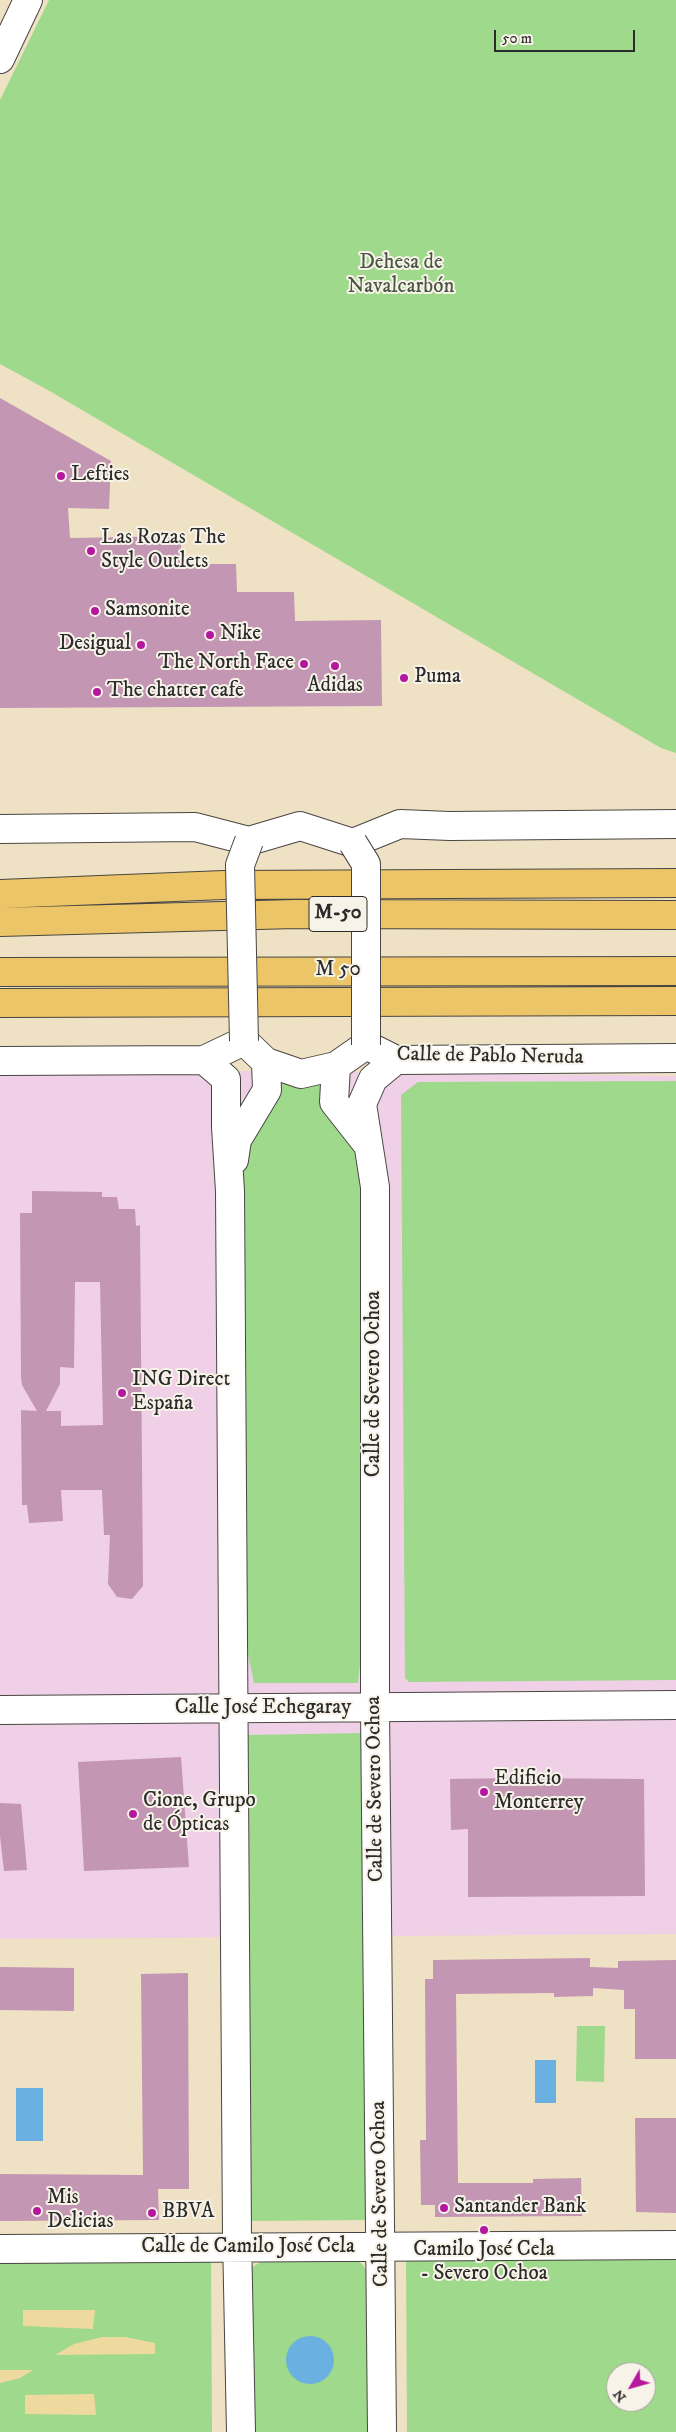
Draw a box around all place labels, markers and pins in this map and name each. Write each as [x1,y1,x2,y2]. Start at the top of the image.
place label: Lefties [71,463,129,489]
marker: Lefties [55,470,67,482]
place label: Las Rozas The Style Outlets [101,526,226,576]
marker: Las Rozas The Style Outlets [85,545,97,557]
place label: Samsonite [105,598,190,624]
marker: Samsonite [89,605,101,617]
place label: Nike [220,622,261,648]
marker: Nike [204,629,216,641]
place label: Desigual [59,632,131,658]
marker: Desigual [135,639,147,651]
place label: The North Face [158,651,294,677]
marker: The North Face [298,658,310,670]
marker: Adidas [329,660,341,672]
place label: Puma [414,665,461,691]
marker: Puma [398,672,410,684]
place label: Adidas [307,674,363,700]
place label: The chatter cafe [107,679,244,705]
marker: The chatter cafe [91,686,103,698]
place label: ING Direct España [132,1368,230,1418]
marker: ING Direct España [116,1387,128,1399]
place label: Edificio Monterrey [494,1767,584,1817]
marker: Edificio Monterrey [478,1786,490,1798]
place label: Cione, Grupo de Ópticas [143,1789,256,1839]
marker: Cione, Grupo de Ópticas [127,1808,139,1820]
place label: Mis Delicias [47,2186,113,2236]
place label: Santander Bank [454,2195,586,2221]
place label: BBVA [162,2200,214,2226]
marker: Santander Bank [438,2202,450,2214]
marker: Mis Delicias [31,2205,43,2217]
marker: BBVA [146,2207,158,2219]
marker: Camilo José Cela - Severo Ochoa [478,2224,490,2236]
place label: Camilo José Cela - Severo Ochoa [413,2238,555,2288]

